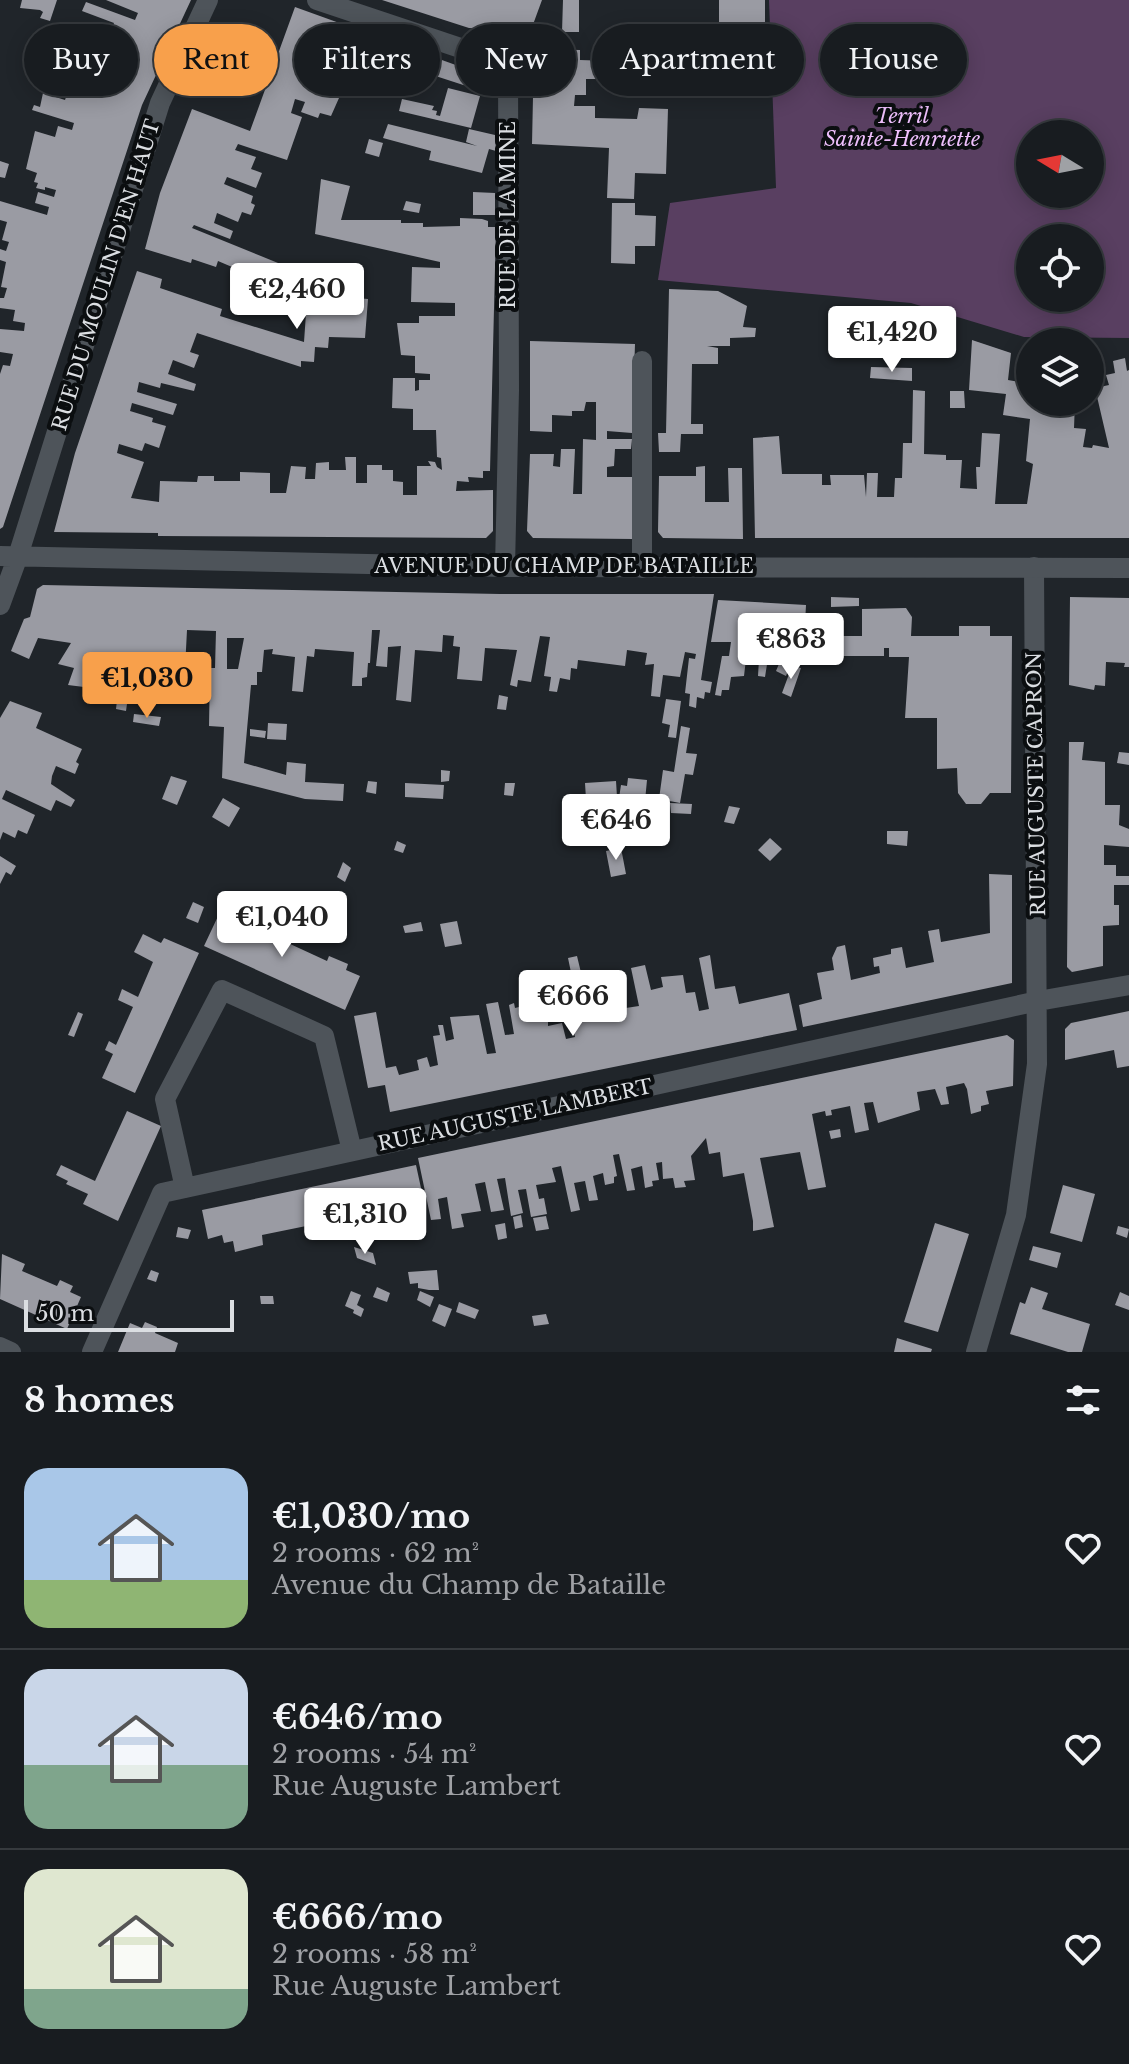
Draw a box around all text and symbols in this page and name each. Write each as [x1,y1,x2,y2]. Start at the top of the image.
chip: Buy [24,24,138,96]
chip: Rent [154,24,278,96]
chip: Filters [294,24,440,96]
chip: New [456,24,576,96]
chip: Apartment [592,24,804,96]
chip: House [820,24,967,96]
park label: Terril Sainte-Henriette [824,104,980,151]
street label: RUE DU MOULIN D'EN HAUT [47,117,165,433]
north arrow [1016,120,1104,208]
map controls [1016,120,1104,416]
street label: RUE DE LA MINE [496,121,520,309]
button: locate [1016,224,1104,312]
pin: €2,460 [232,263,362,331]
text: €2,460 [248,273,346,305]
pin: €1,420 [827,306,957,374]
text: €1,420 [846,316,938,348]
button: layers [1016,328,1104,416]
street label: AVENUE DU CHAMP DE BATAILLE [373,554,754,578]
pin: €863 [744,613,838,681]
text: €863 [756,623,826,655]
pin: €1,030 [82,652,212,720]
street label: RUE AUGUSTE CAPRON [1022,652,1050,916]
text: €1,030 [100,662,194,694]
pin: €646 [569,794,663,862]
text: €646 [580,804,652,836]
pin: €1,040 [217,891,347,959]
text: €1,040 [235,901,329,933]
pin: €666 [526,970,620,1038]
text: €666 [537,980,609,1012]
street label: RUE AUGUSTE LAMBERT [375,1074,655,1156]
pin: €1,310 [300,1188,430,1256]
text: €1,310 [322,1198,408,1230]
scale bar [24,1296,234,1332]
text: 50 m [36,1300,94,1327]
icon: filters [1061,1378,1105,1422]
text: 8 homes [24,1379,175,1421]
text: €1,030/mo [272,1495,470,1537]
icon: home [88,1500,184,1596]
icon: heart [1061,1526,1105,1570]
text: 2 rooms · 62 m² [272,1537,479,1569]
text: Avenue du Champ de Bataille [272,1569,666,1601]
text: €646/mo [272,1696,443,1738]
icon: home [88,1701,184,1797]
icon: heart [1061,1727,1105,1771]
text: 2 rooms · 54 m² [272,1738,476,1770]
text: Rue Auguste Lambert [272,1770,561,1802]
text: €666/mo [272,1896,443,1938]
icon: home [88,1901,184,1997]
icon: heart [1061,1927,1105,1971]
text: 2 rooms · 58 m² [272,1938,477,1970]
text: Rue Auguste Lambert [272,1970,561,2002]

